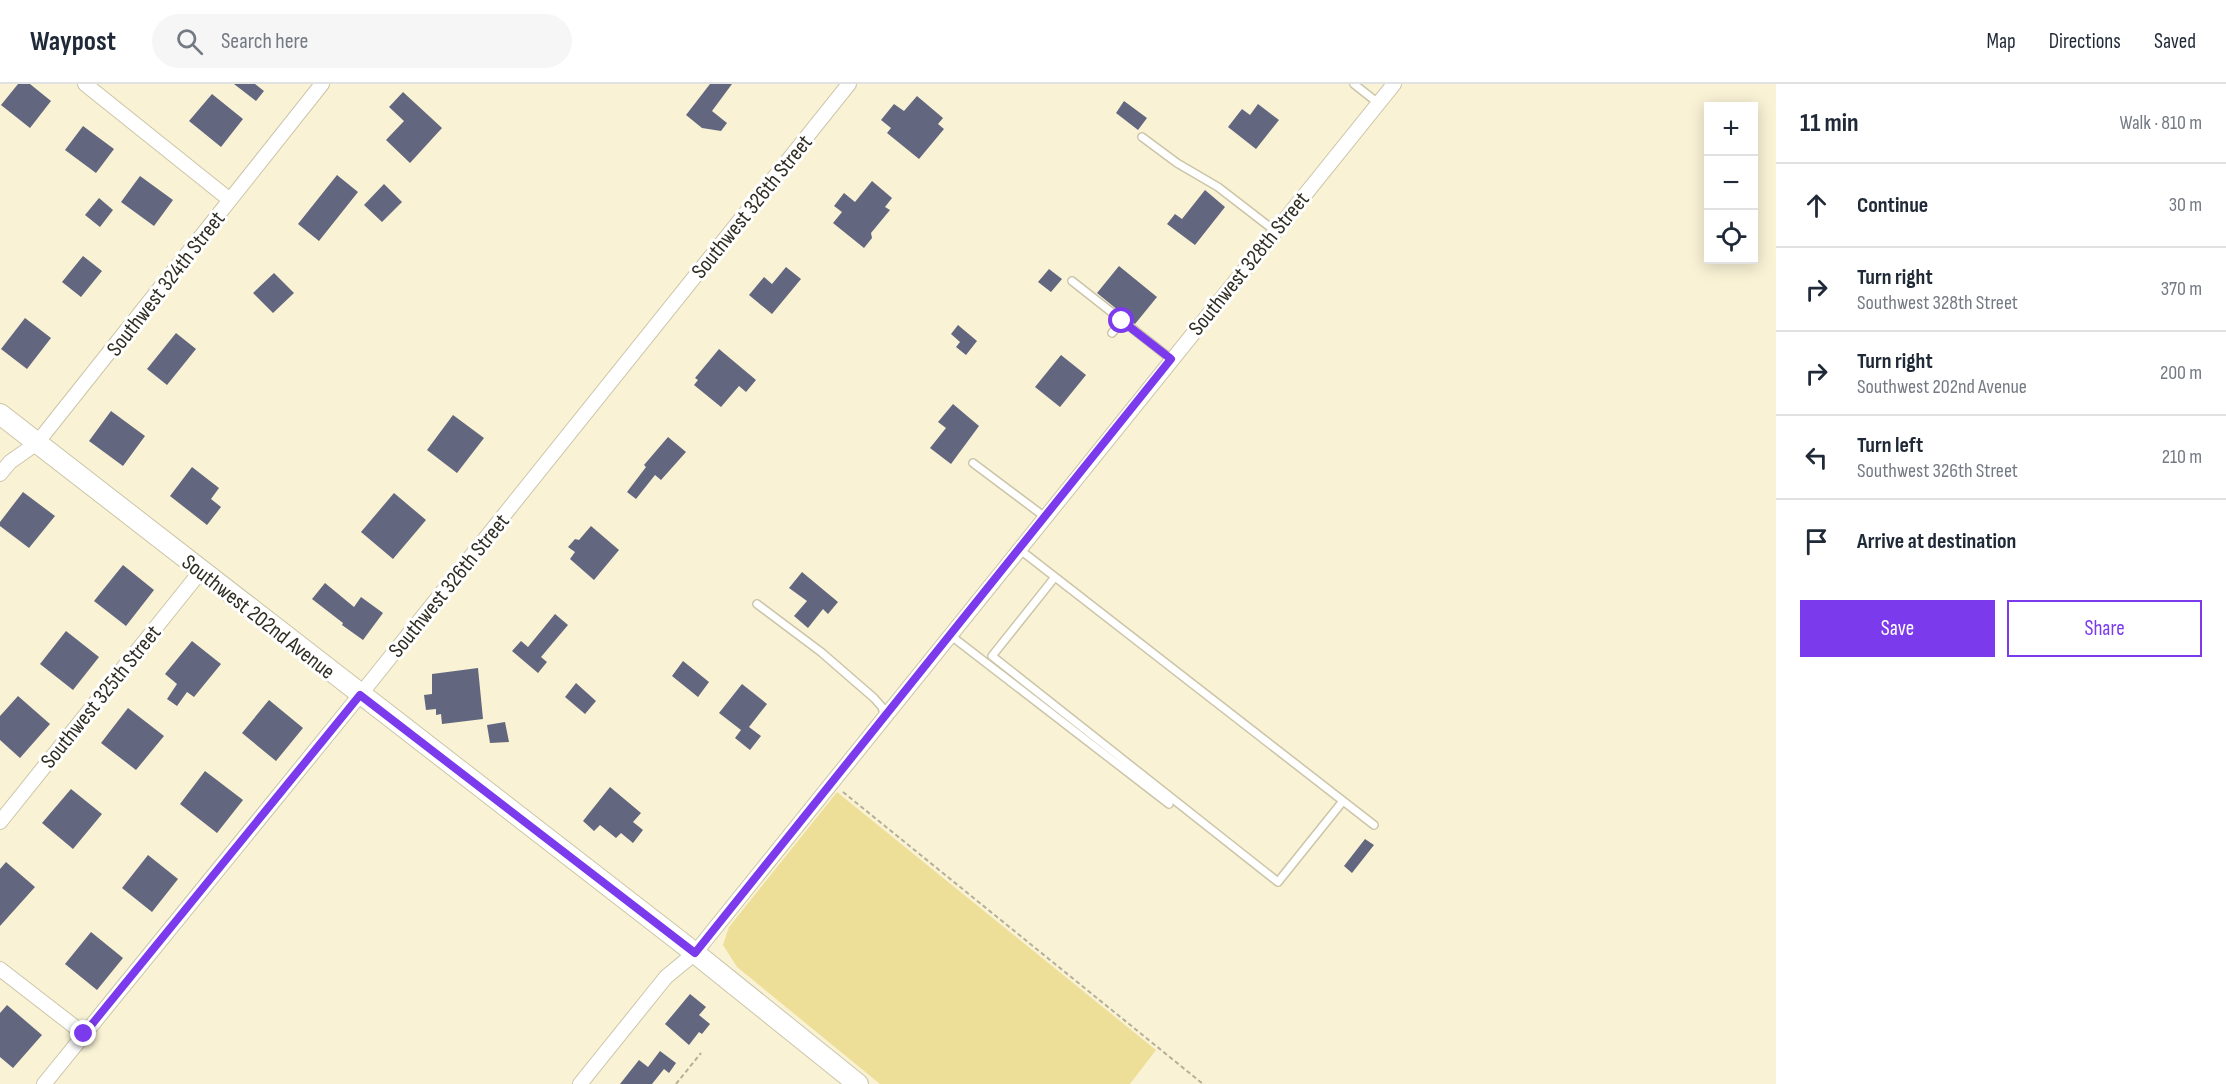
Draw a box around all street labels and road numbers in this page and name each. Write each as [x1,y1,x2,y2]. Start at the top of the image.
street label: Southwest 326th Street [686,129,819,284]
street label: Southwest 328th Street [1183,186,1316,341]
street label: Southwest 324th Street [101,206,231,362]
street label: Southwest 326th Street [383,508,516,663]
street label: Southwest 202nd Avenue [176,549,340,685]
street label: Southwest 325th Street [35,620,167,774]

